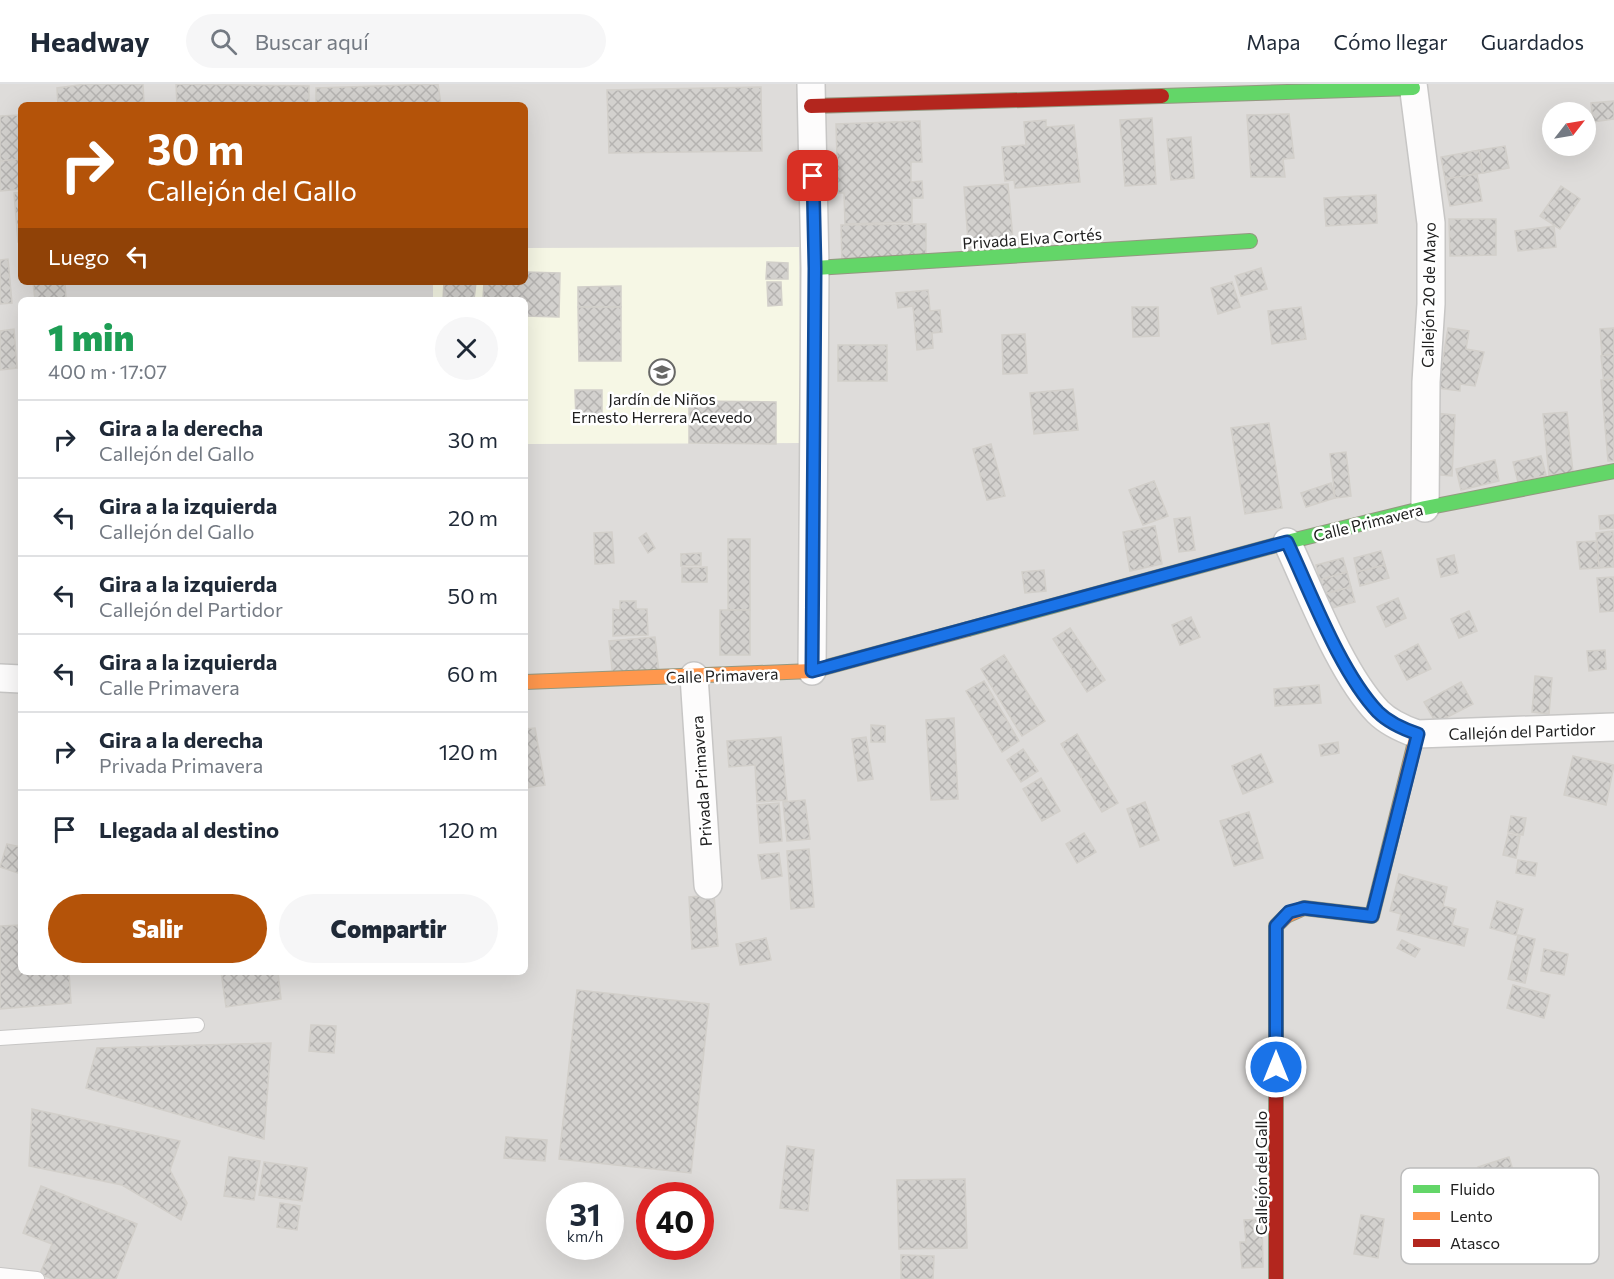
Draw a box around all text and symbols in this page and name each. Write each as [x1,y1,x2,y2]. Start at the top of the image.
search box [186,14,606,68]
text: Headway [30,24,150,58]
icon: search [207,25,240,58]
text: Buscar aquí [255,28,369,55]
text: Mapa [1246,29,1301,54]
text: Cómo llegar [1334,29,1448,54]
text: Guardados [1481,29,1584,54]
north arrow [1542,102,1596,156]
map controls [1542,102,1596,156]
text: 30 m [147,122,244,174]
icon: right [48,126,126,204]
pin [787,150,838,201]
icon: arrive [796,159,829,192]
text: Callejón del Gallo [147,174,357,207]
street label: Callejón 20 de Mayo [1417,222,1439,368]
street label: Privada Elva Cortés [962,224,1102,252]
icon: left [121,240,154,273]
text: Luego [48,243,109,270]
text: 1 min [48,314,134,358]
button: close [435,317,498,380]
school or university icon: Jardín de Niños Ernesto Herrera Acevedo [647,357,677,387]
text: 400 m · 17:07 [48,359,167,383]
place label: Jardín de Niños Ernesto Herrera Acevedo [572,389,752,426]
text: Gira a la derecha [99,414,263,441]
icon: right [48,423,81,456]
text: 30 m [448,426,498,453]
text: Callejón del Gallo [99,441,254,465]
text: Gira a la izquierda [99,492,277,519]
street label: Calle Primavera [1311,499,1425,545]
icon: left [48,501,81,534]
text: 20 m [448,504,498,531]
text: Callejón del Gallo [99,519,254,543]
text: Gira a la izquierda [99,570,277,597]
icon: left [48,579,81,612]
text: 50 m [448,582,498,609]
text: Callejón del Partidor [99,597,283,621]
text: Gira a la izquierda [99,648,277,675]
icon: left [48,657,81,690]
text: 60 m [447,660,498,687]
street label: Calle Primavera [665,664,779,686]
text: Calle Primavera [99,675,240,699]
street label: Privada Primavera [687,715,715,847]
street label: Callejón del Partidor [1448,719,1597,743]
text: Gira a la derecha [99,726,263,753]
icon: right [48,735,81,768]
text: 120 m [439,738,498,765]
text: Privada Primavera [99,753,263,777]
icon: arrive [48,813,81,846]
text: Llegada al destino [99,816,279,843]
text: 120 m [439,816,498,843]
button: Salir [48,894,267,963]
button: Compartir [279,894,498,963]
position arrow [1244,1035,1308,1099]
street label: Callejón del Gallo [1251,1111,1270,1235]
legend [1401,1168,1599,1264]
text: Fluido [1450,1179,1495,1198]
speed limit sign: 40 [636,1182,714,1260]
text: 31 [569,1195,601,1232]
text: Lento [1450,1206,1493,1225]
text: km/h [567,1227,603,1245]
text: Atasco [1450,1233,1500,1252]

